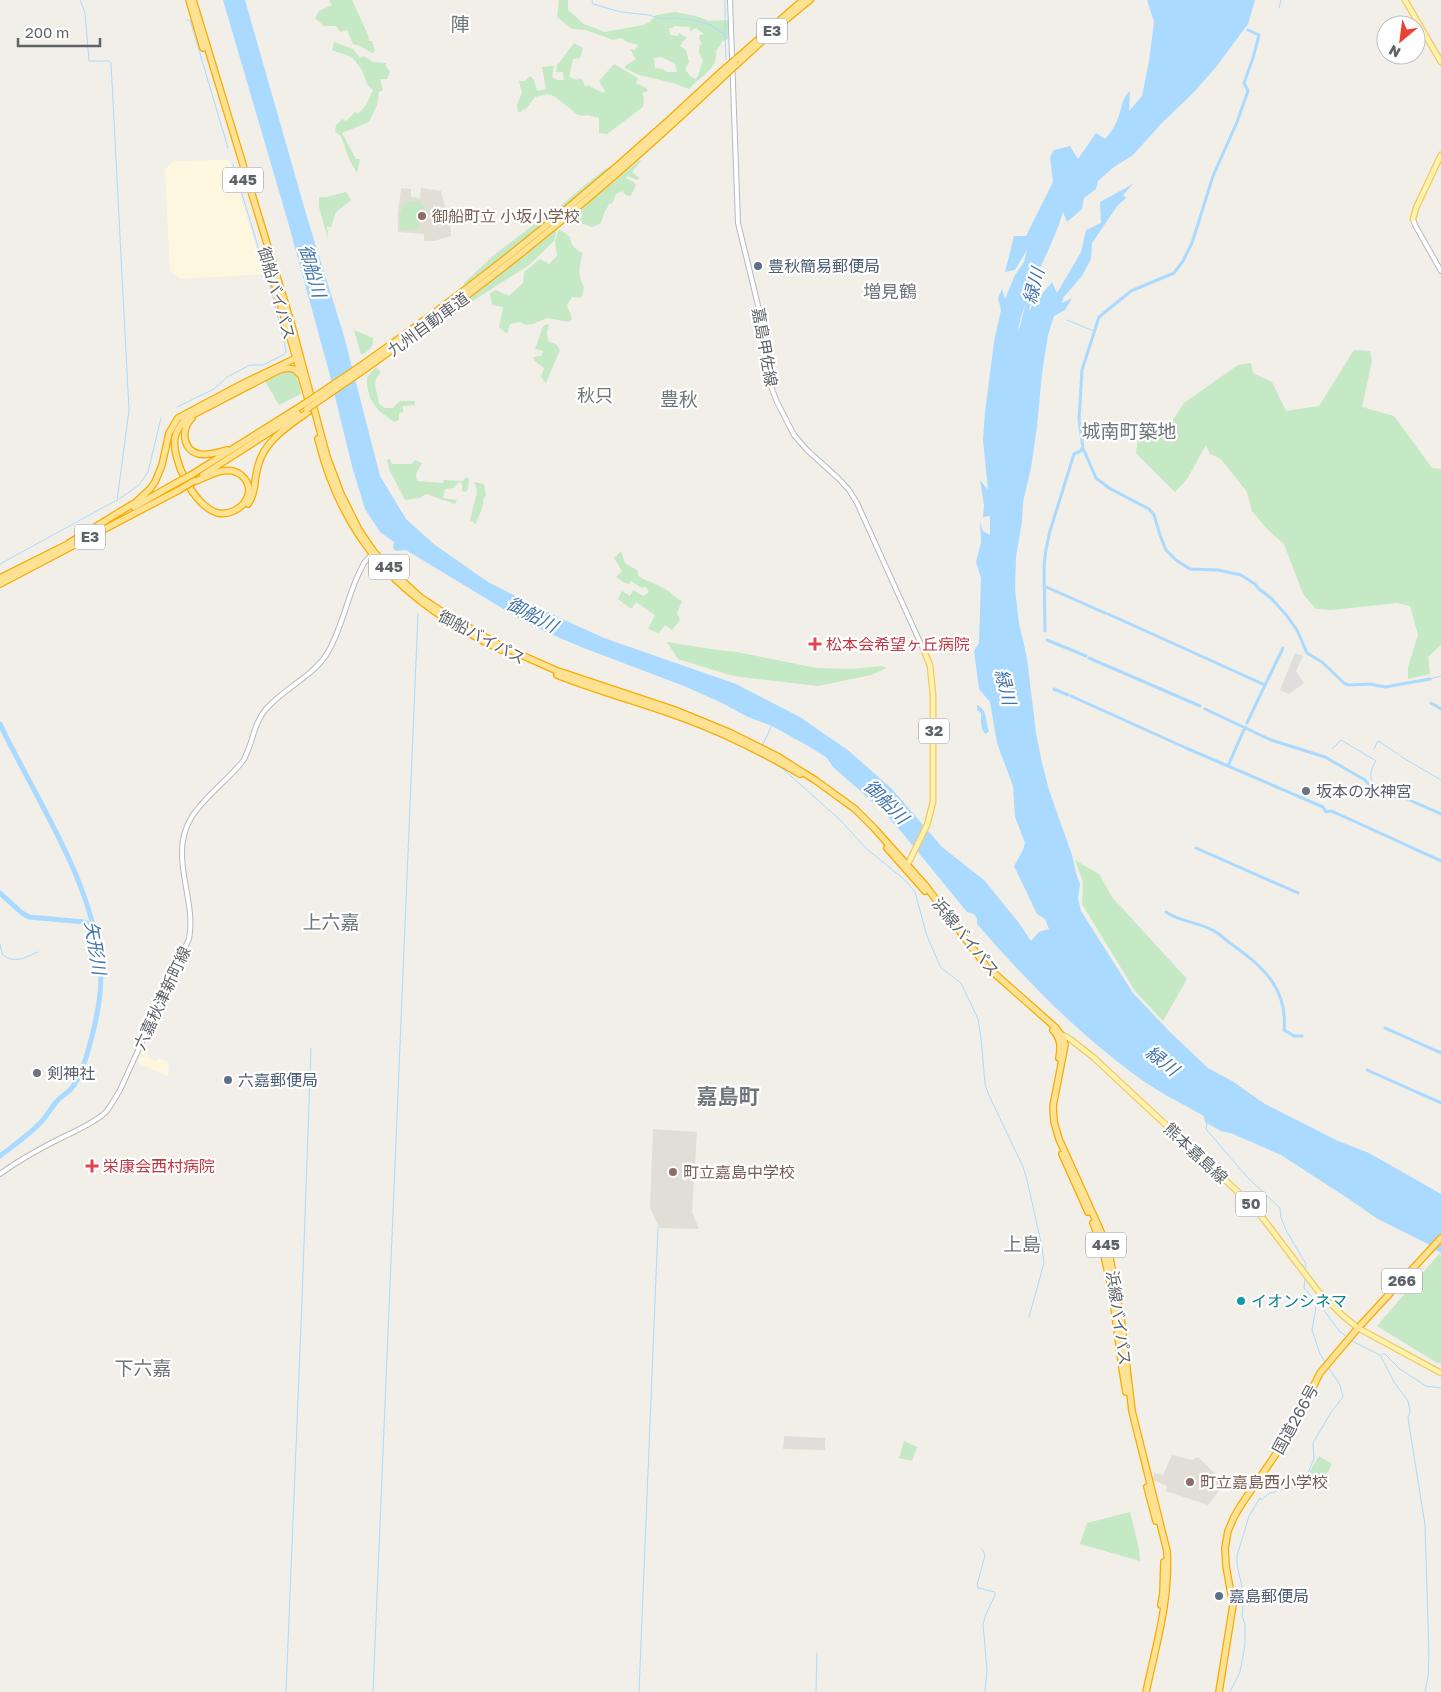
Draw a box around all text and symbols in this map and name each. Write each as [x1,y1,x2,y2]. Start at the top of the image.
district label: 陣 [450,12,470,35]
scale bar [18,15,100,47]
north arrow [1376,15,1426,65]
road number: E3 [757,18,787,44]
text: 200 m [25,23,69,41]
text: N [1386,42,1403,62]
road number: 445 [223,168,263,192]
place label: 御船町立 小坂小学校 [432,206,580,226]
marker: 御船町立 小坂小学校 [416,210,428,222]
water label: 御船川 [295,242,332,302]
street label: 御船バイパス [254,244,300,342]
place label: 豊秋簡易郵便局 [768,256,880,276]
marker: 豊秋簡易郵便局 [752,260,764,272]
water label: 緑川 [1018,264,1049,306]
district label: 増見鶴 [863,280,917,302]
street label: 九州自動車道 [383,288,473,360]
street label: 嘉島甲佐線 [748,306,782,388]
district label: 秋只 [577,384,613,406]
district label: 豊秋 [660,387,698,410]
district label: 城南町築地 [1081,419,1177,442]
road number: E3 [75,524,105,550]
road number: 445 [369,554,409,580]
water label: 御船川 [503,592,563,637]
street label: 御船バイパス [435,606,529,668]
place label: 松本会希望ヶ丘病院 [826,634,970,654]
marker: 松本会希望ヶ丘病院 [808,637,822,651]
water label: 緑川 [991,667,1021,709]
road number: 32 [919,718,949,744]
water label: 御船川 [860,774,915,830]
place label: 坂本の水神宮 [1316,781,1412,801]
marker: 坂本の水神宮 [1300,785,1312,797]
street label: 浜線バイパス [928,894,1004,980]
district label: 上六嘉 [302,910,360,933]
water label: 矢形川 [81,919,111,978]
street label: 六嘉秋津新町線 [129,943,195,1053]
water label: 緑川 [1142,1040,1185,1081]
place label: 剣神社 [47,1063,95,1083]
marker: 剣神社 [31,1067,43,1079]
place label: 六嘉郵便局 [238,1070,318,1090]
marker: 六嘉郵便局 [222,1074,234,1086]
district label: 嘉島町 [697,1083,760,1109]
street label: 熊本嘉島線 [1160,1118,1232,1188]
place label: 栄康会西村病院 [103,1156,215,1176]
marker: 栄康会西村病院 [85,1159,99,1173]
place label: 町立嘉島中学校 [683,1162,795,1182]
marker: 町立嘉島中学校 [667,1166,679,1178]
road number: 50 [1236,1192,1266,1216]
district label: 上島 [1003,1232,1041,1255]
road number: 445 [1086,1232,1126,1258]
road number: 266 [1382,1268,1422,1294]
street label: 浜線バイパス [1102,1269,1136,1367]
place label: イオンシネマ [1251,1291,1347,1311]
marker: イオンシネマ [1235,1295,1247,1307]
district label: 下六嘉 [114,1356,172,1379]
street label: 国道266号 [1268,1381,1322,1457]
place label: 町立嘉島西小学校 [1200,1472,1328,1492]
marker: 町立嘉島西小学校 [1184,1476,1196,1488]
place label: 嘉島郵便局 [1229,1586,1309,1606]
marker: 嘉島郵便局 [1213,1590,1225,1602]

